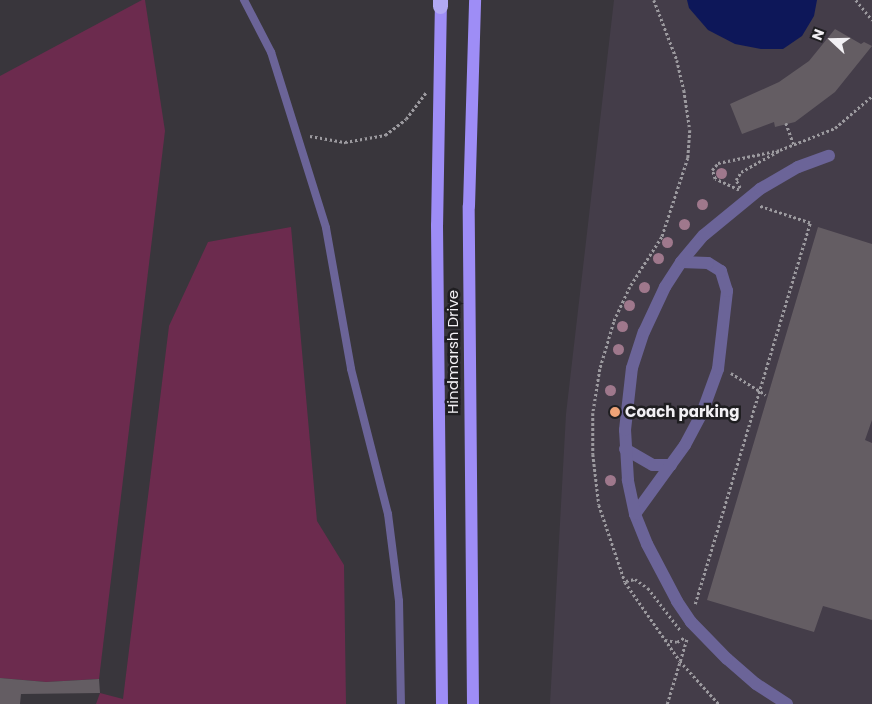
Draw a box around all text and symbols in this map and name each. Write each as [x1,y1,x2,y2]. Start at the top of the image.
north arrow [807,15,857,65]
text: N [807,26,829,43]
street label: Hindmarsh Drive [444,290,462,414]
place label: Coach parking [625,403,739,421]
marker: Coach parking [609,406,621,418]

